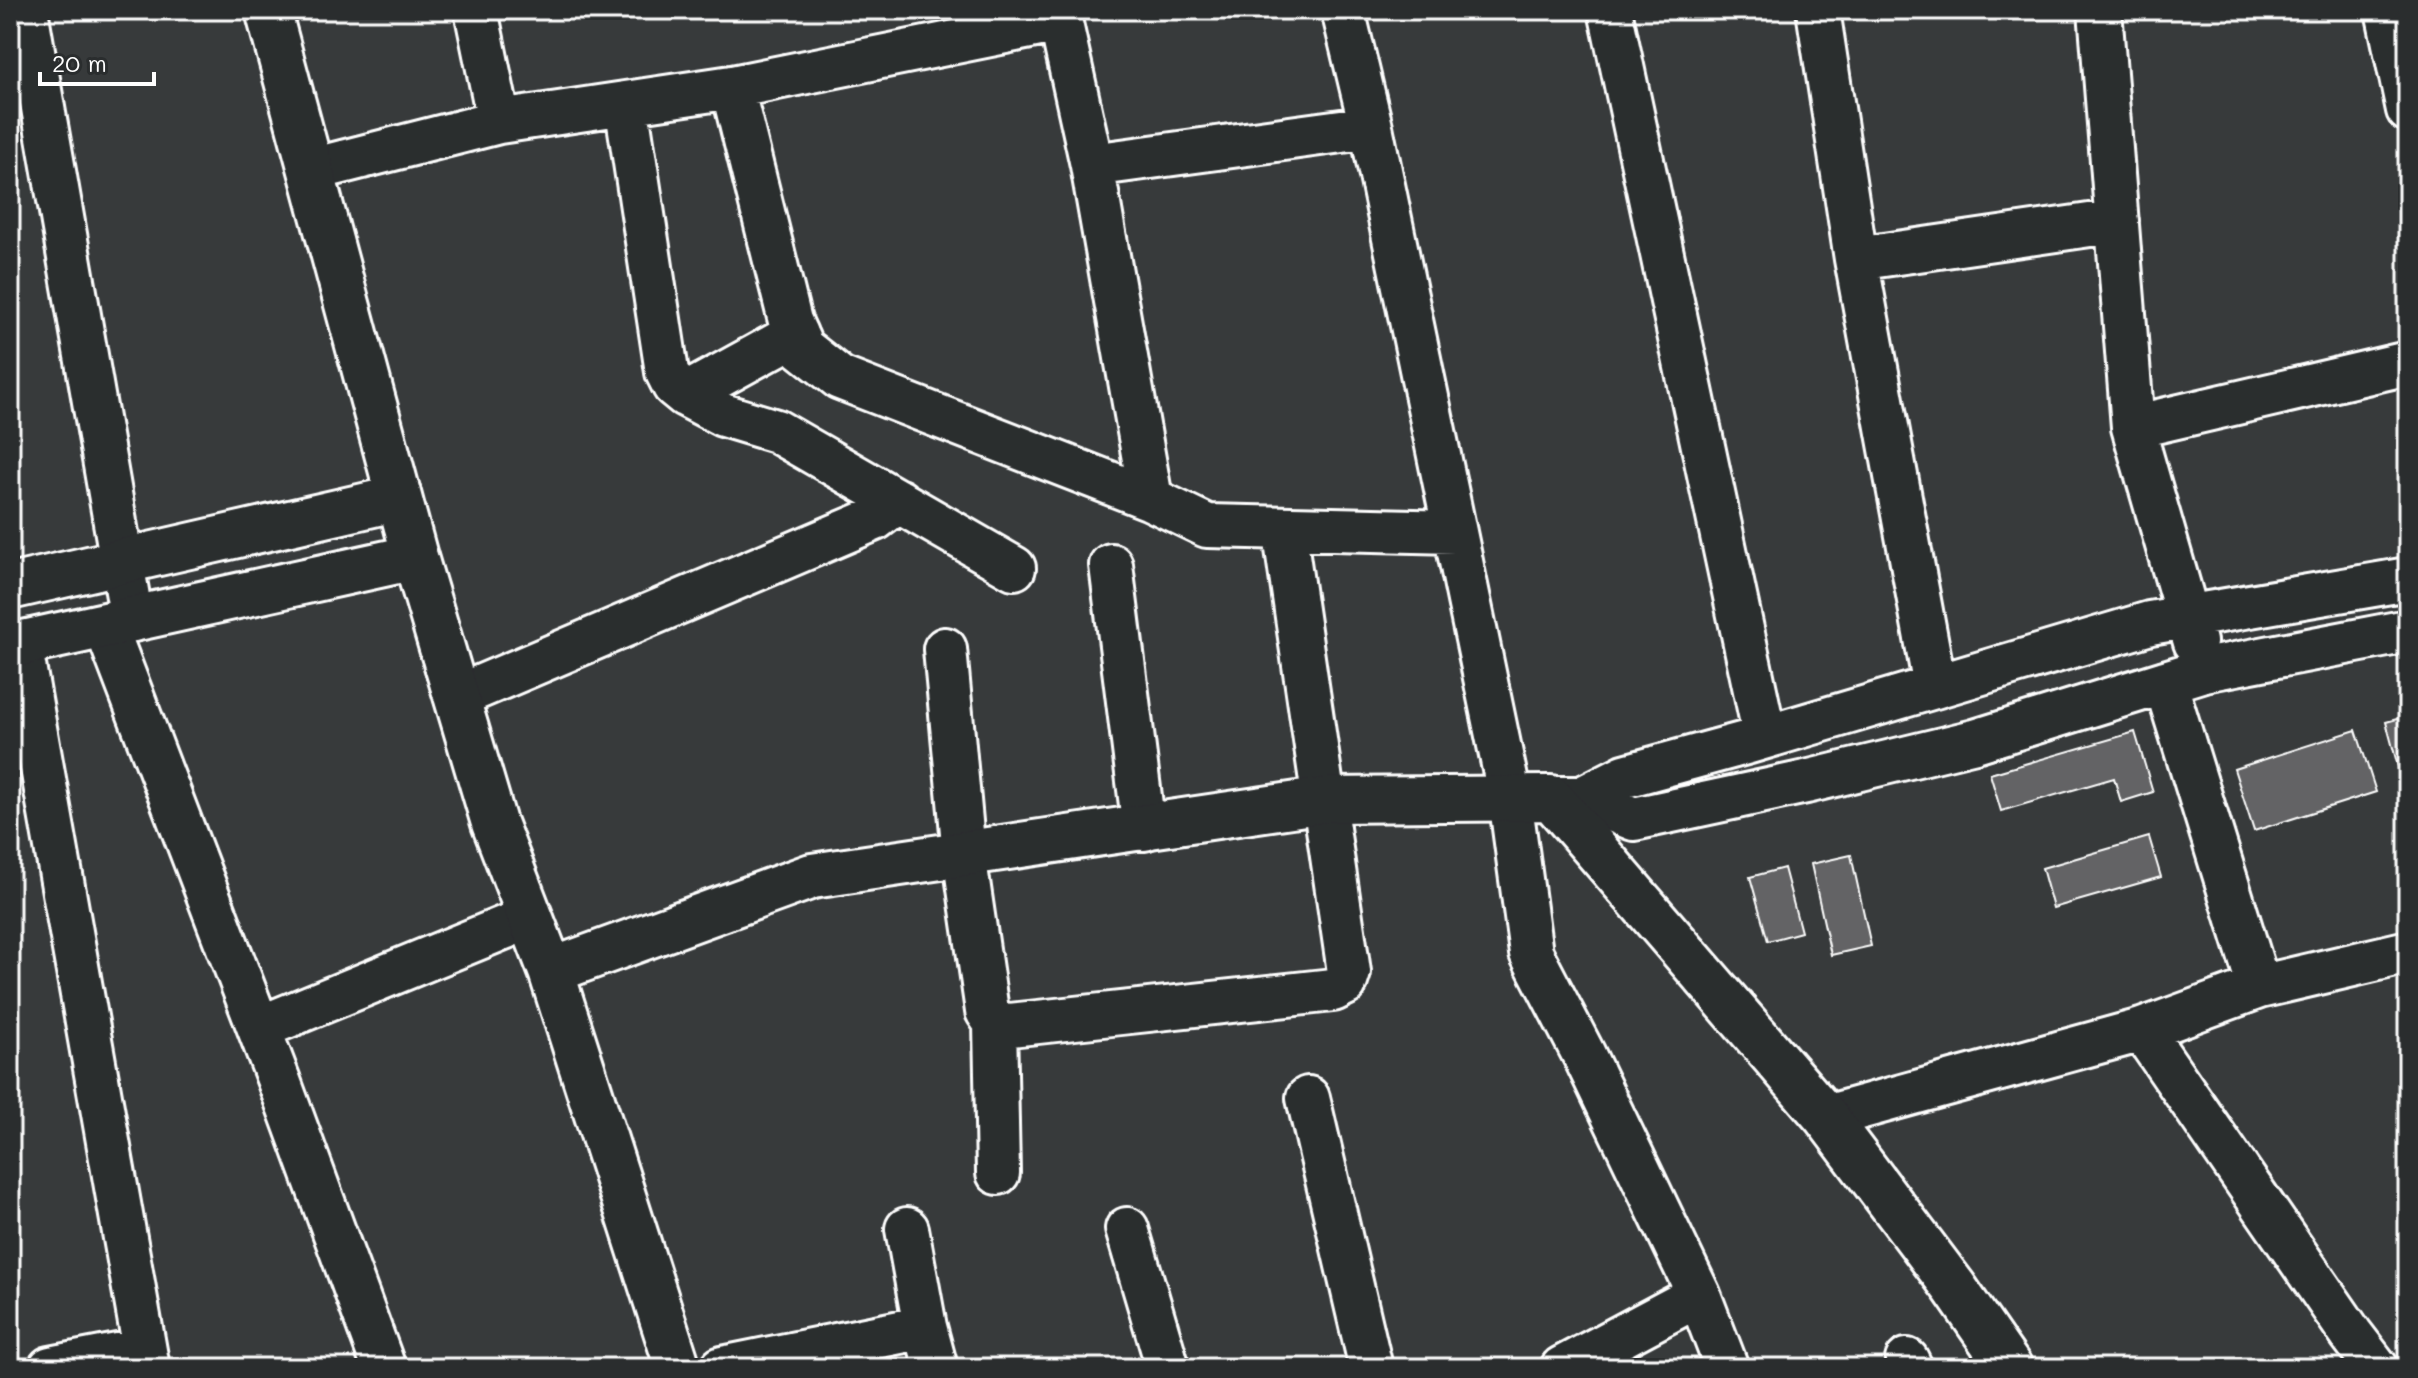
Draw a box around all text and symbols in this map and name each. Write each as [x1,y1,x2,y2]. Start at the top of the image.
scale bar [40,36,154,86]
text: 20 m [52,47,107,78]

